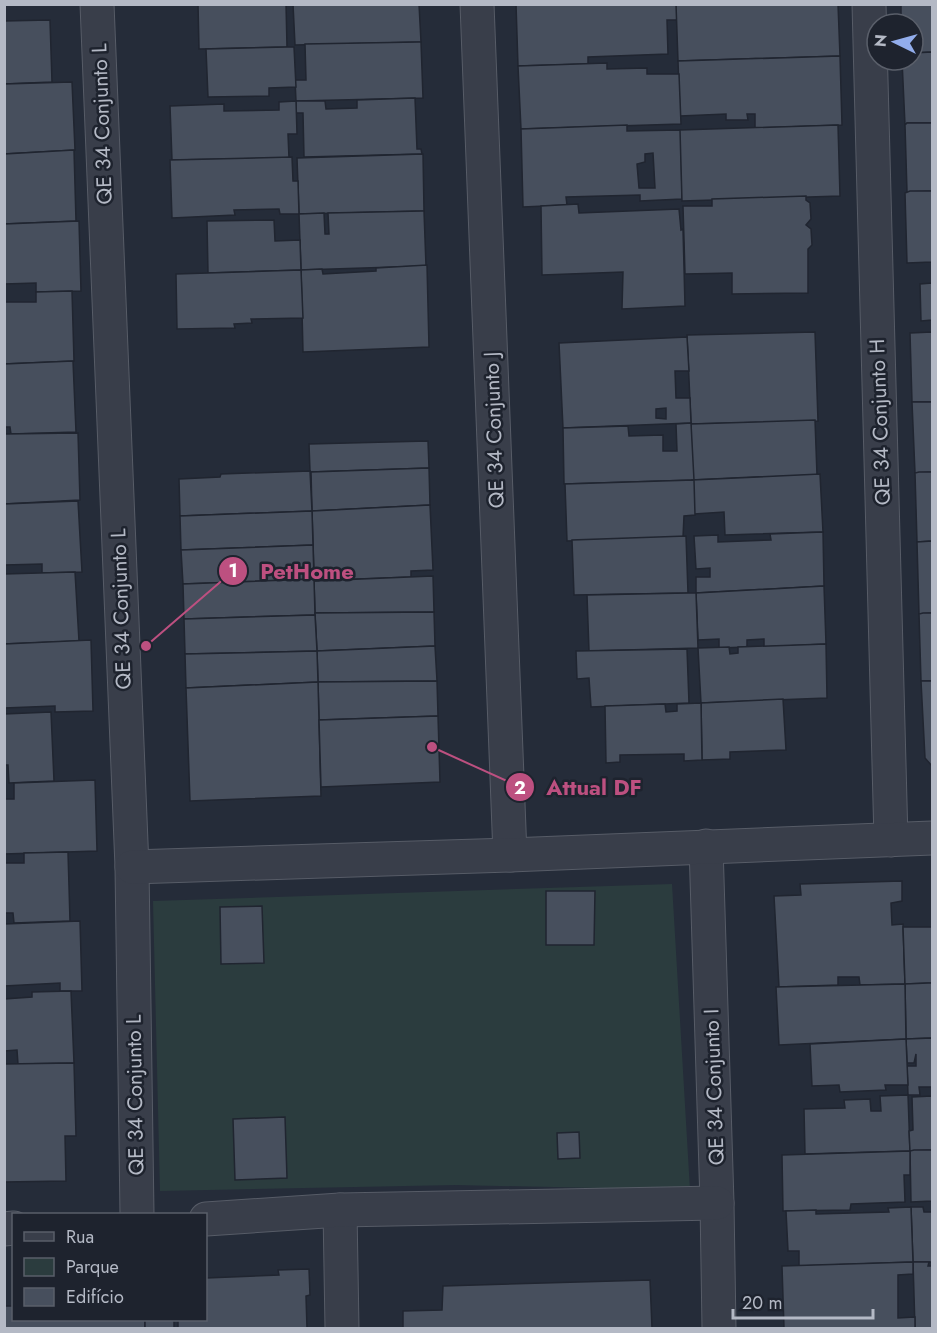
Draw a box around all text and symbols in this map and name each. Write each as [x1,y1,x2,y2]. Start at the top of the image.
north arrow [865,12,925,72]
text: N [869,33,893,48]
street label: QE 34 Conjunto L [84,43,120,205]
street label: QE 34 Conjunto H [862,338,898,506]
street label: QE 34 Conjunto J [476,351,512,509]
street label: QE 34 Conjunto L [103,528,139,690]
callout: PetHome [218,551,365,591]
text: PetHome [260,555,354,587]
text: 1 [228,558,238,584]
callout: Attual DF [505,767,654,807]
text: Attual DF [545,771,642,803]
text: 2 [514,775,526,801]
street label: QE 34 Conjunto I [696,1008,732,1166]
street label: QE 34 Conjunto L [119,1014,151,1176]
legend [12,1213,207,1321]
text: Rua [66,1224,94,1250]
text: Parque [66,1254,119,1280]
scale bar [733,1282,872,1320]
text: Edifício [66,1284,124,1310]
text: 20 m [742,1290,782,1316]

